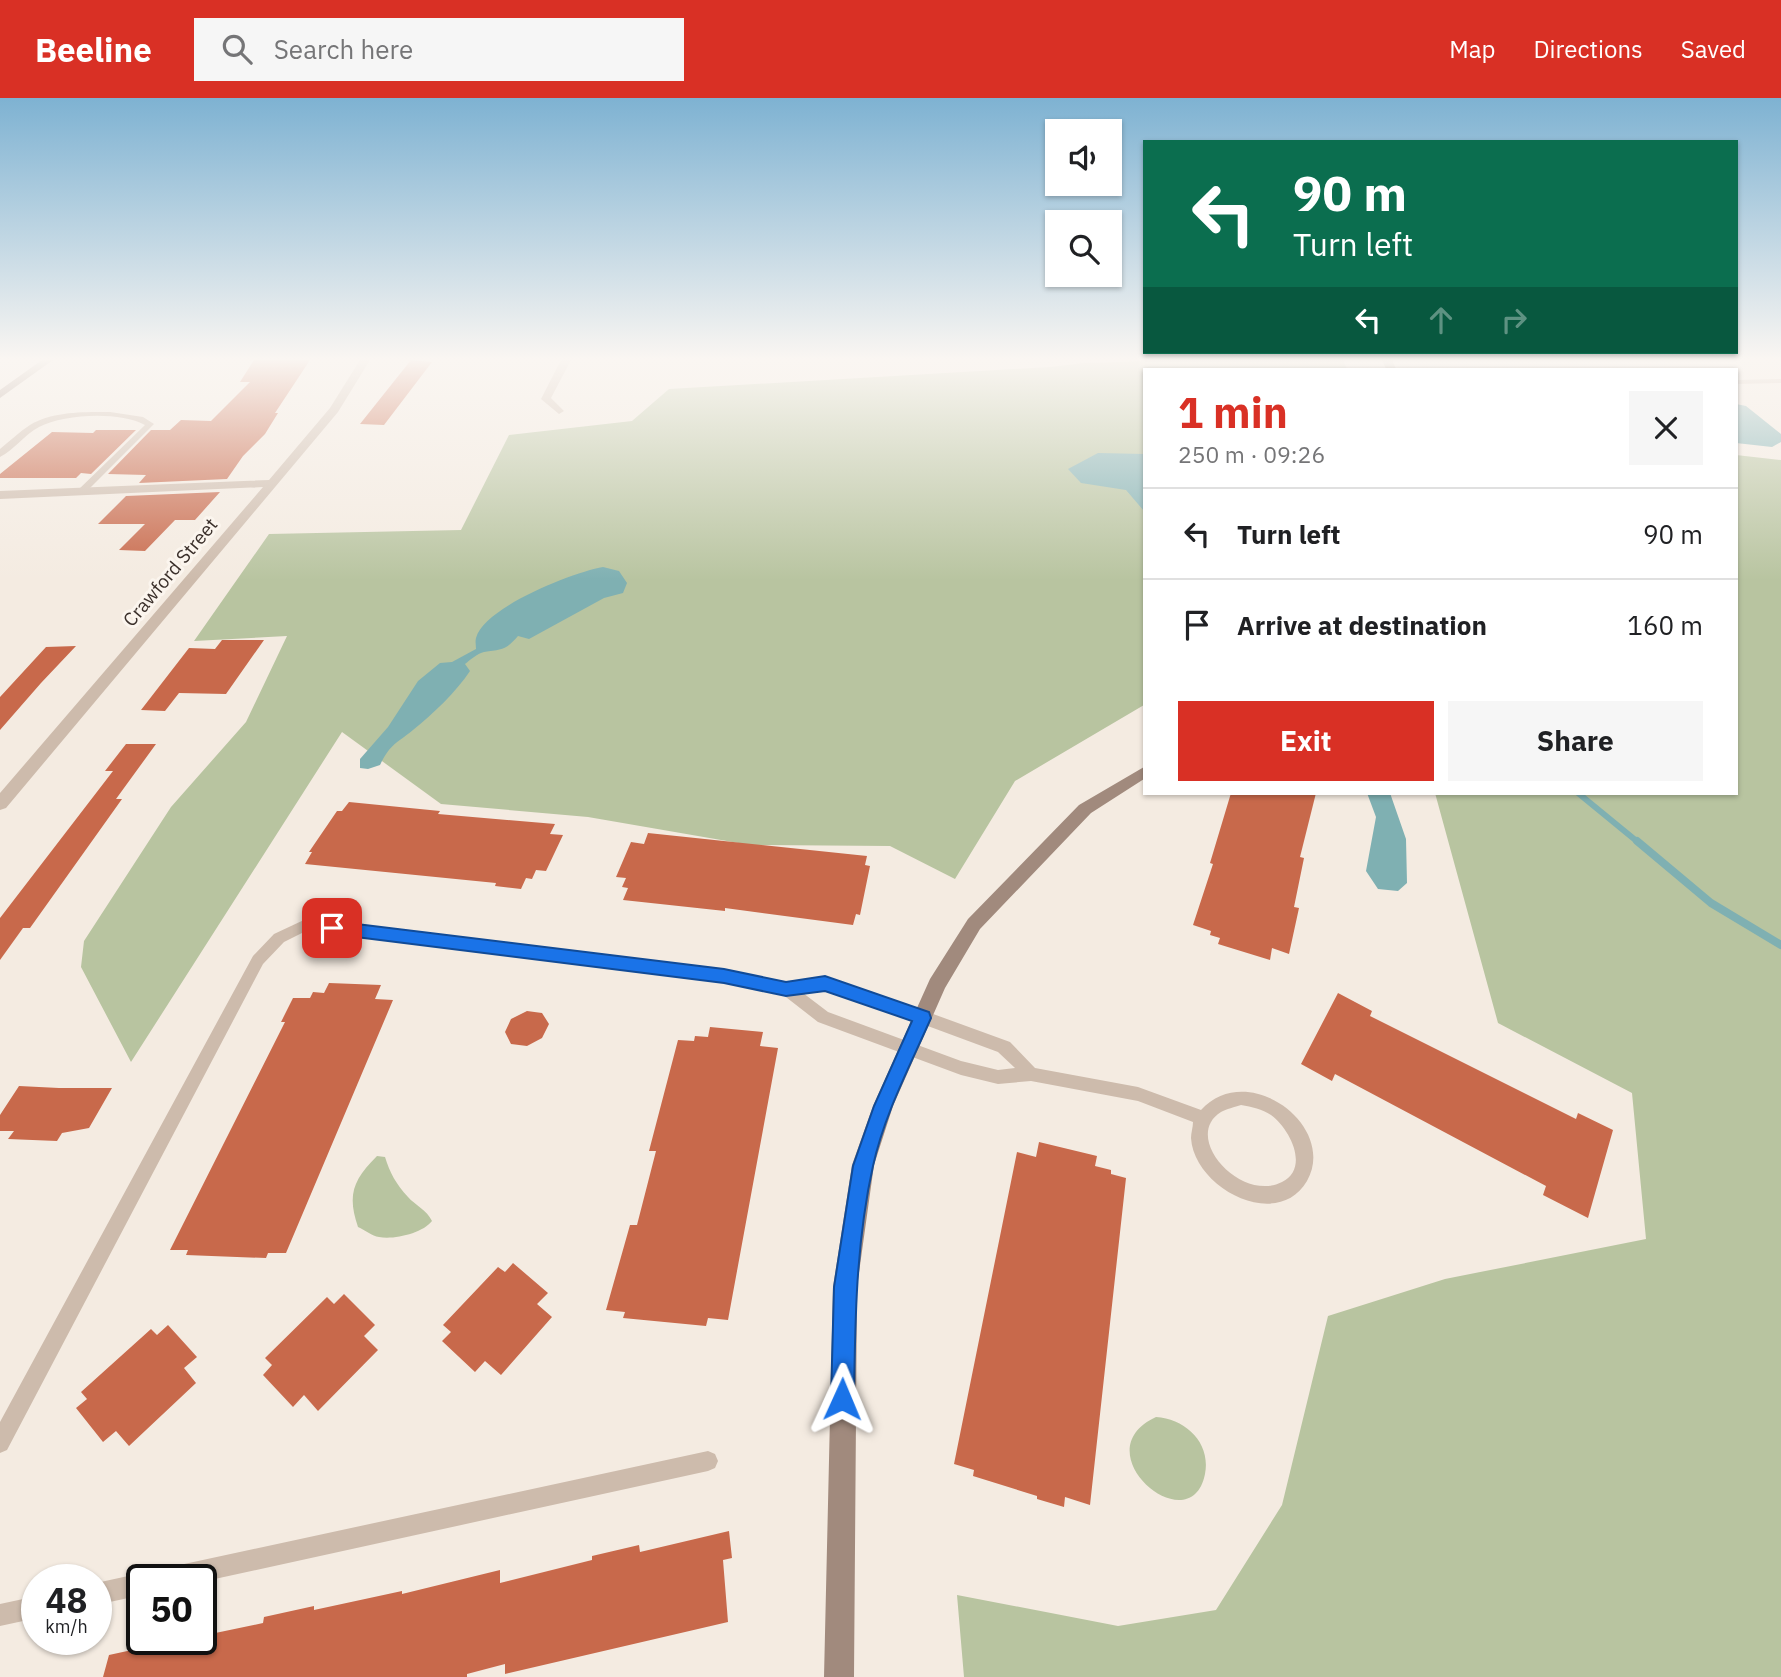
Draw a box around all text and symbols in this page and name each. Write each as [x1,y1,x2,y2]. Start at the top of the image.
search box [194,18,684,81]
text: Beeline [35,28,152,71]
icon: search [218,30,256,68]
text: Search here [274,32,413,66]
text: Map [1449,33,1495,65]
text: Directions [1533,33,1643,65]
text: Saved [1681,33,1746,65]
map controls [1045,119,1122,287]
button: sound [1045,119,1122,196]
text: 90 m [1293,161,1407,224]
icon: left [1178,168,1269,259]
button: search [1045,210,1122,287]
text: Turn left [1293,223,1413,265]
icon: left [1349,301,1387,339]
icon: ahead [1422,301,1460,339]
icon: right [1495,301,1533,339]
text: 1 min [1178,385,1288,440]
button: close [1629,391,1703,465]
text: 250 m · 09:26 [1178,439,1325,469]
street label: Crawford Street [118,513,222,631]
icon: left [1178,515,1216,553]
text: Turn left [1237,517,1340,551]
text: 90 m [1643,517,1703,551]
icon: arrive [1178,606,1216,644]
text: Arrive at destination [1237,608,1487,642]
text: 160 m [1627,608,1703,642]
button: Exit [1178,701,1434,781]
button: Share [1448,701,1703,781]
pin [302,898,362,958]
icon: arrive [313,909,351,947]
position arrow [805,1362,879,1436]
speed limit sign: 50 [126,1564,217,1655]
text: 48 [45,1577,88,1623]
text: km/h [45,1615,88,1638]

